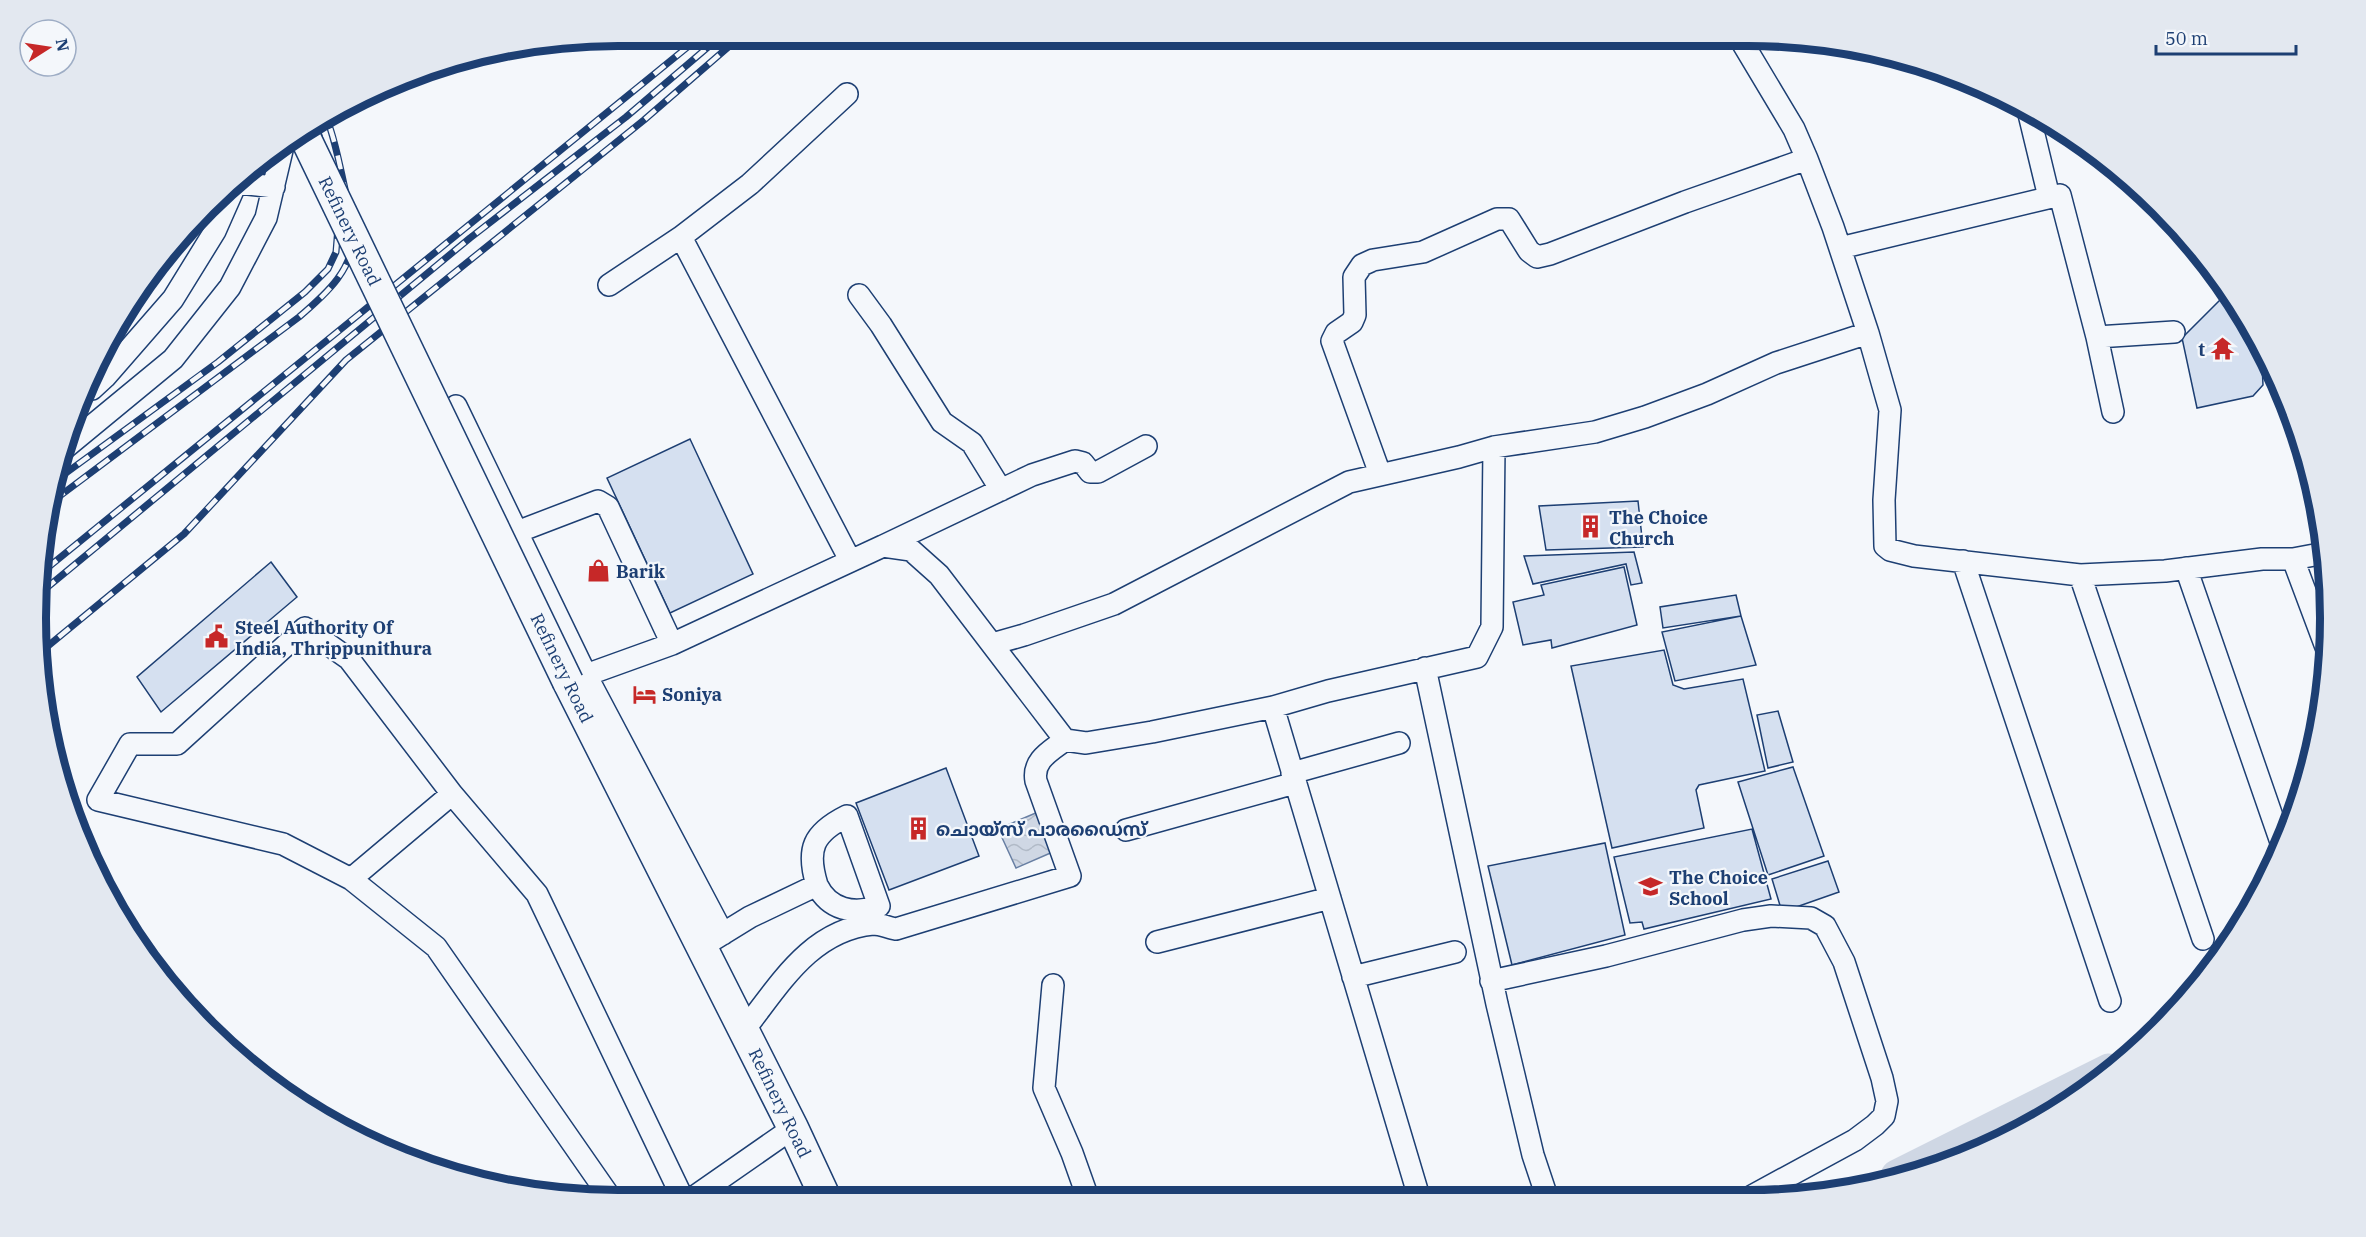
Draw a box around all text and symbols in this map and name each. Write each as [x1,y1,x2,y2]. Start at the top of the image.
north arrow [18,18,78,78]
scale bar [2156,18,2296,56]
text: 50 m [2165,27,2208,50]
text: N [52,37,74,53]
street label: Refinery Road [314,172,386,290]
temple icon: t [2210,336,2236,362]
place label: t [2198,338,2205,361]
place label: The Choice Church [1609,506,1708,550]
building icon: The Choice Church [1578,514,1604,540]
shop icon: Barik [585,558,611,584]
place label: Barik [616,560,666,583]
street label: Refinery Road [526,609,598,727]
place label: Steel Authority Of India, Thrippunithura [235,616,432,660]
public building icon: Steel Authority Of India, Thrippunithura [204,624,230,650]
hotel icon: Soniya [631,681,657,707]
place label: Soniya [662,683,722,706]
building icon: ചൊയ്സ് പാരഡൈസ് [905,816,931,842]
place label: ചൊയ്സ് പാരഡൈസ് [936,818,1149,841]
place label: The Choice School [1669,866,1768,910]
school or university icon: The Choice School [1638,874,1664,900]
street label: Refinery Road [744,1044,816,1162]

